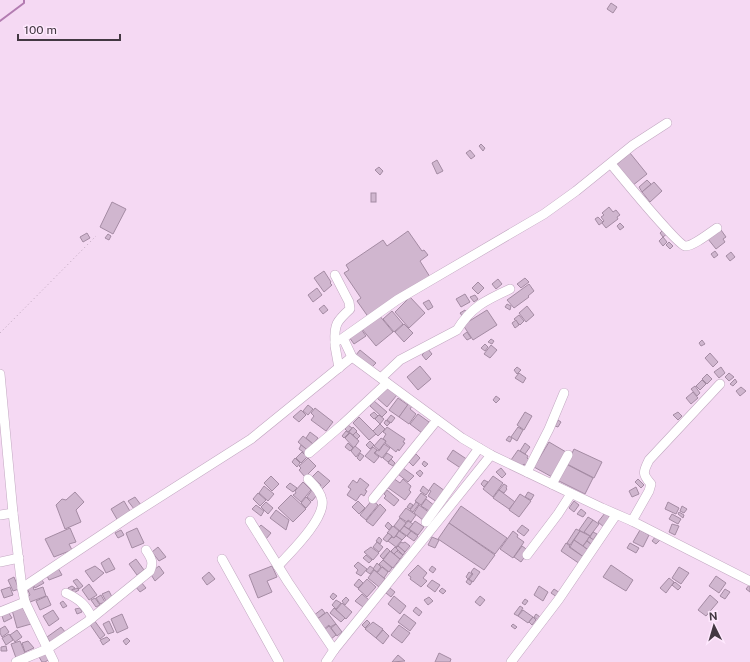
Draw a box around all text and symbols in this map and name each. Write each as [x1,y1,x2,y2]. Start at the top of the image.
scale bar [18,16,120,42]
text: 100 m [24,23,57,37]
north arrow [694,606,734,646]
text: N [708,610,718,622]

